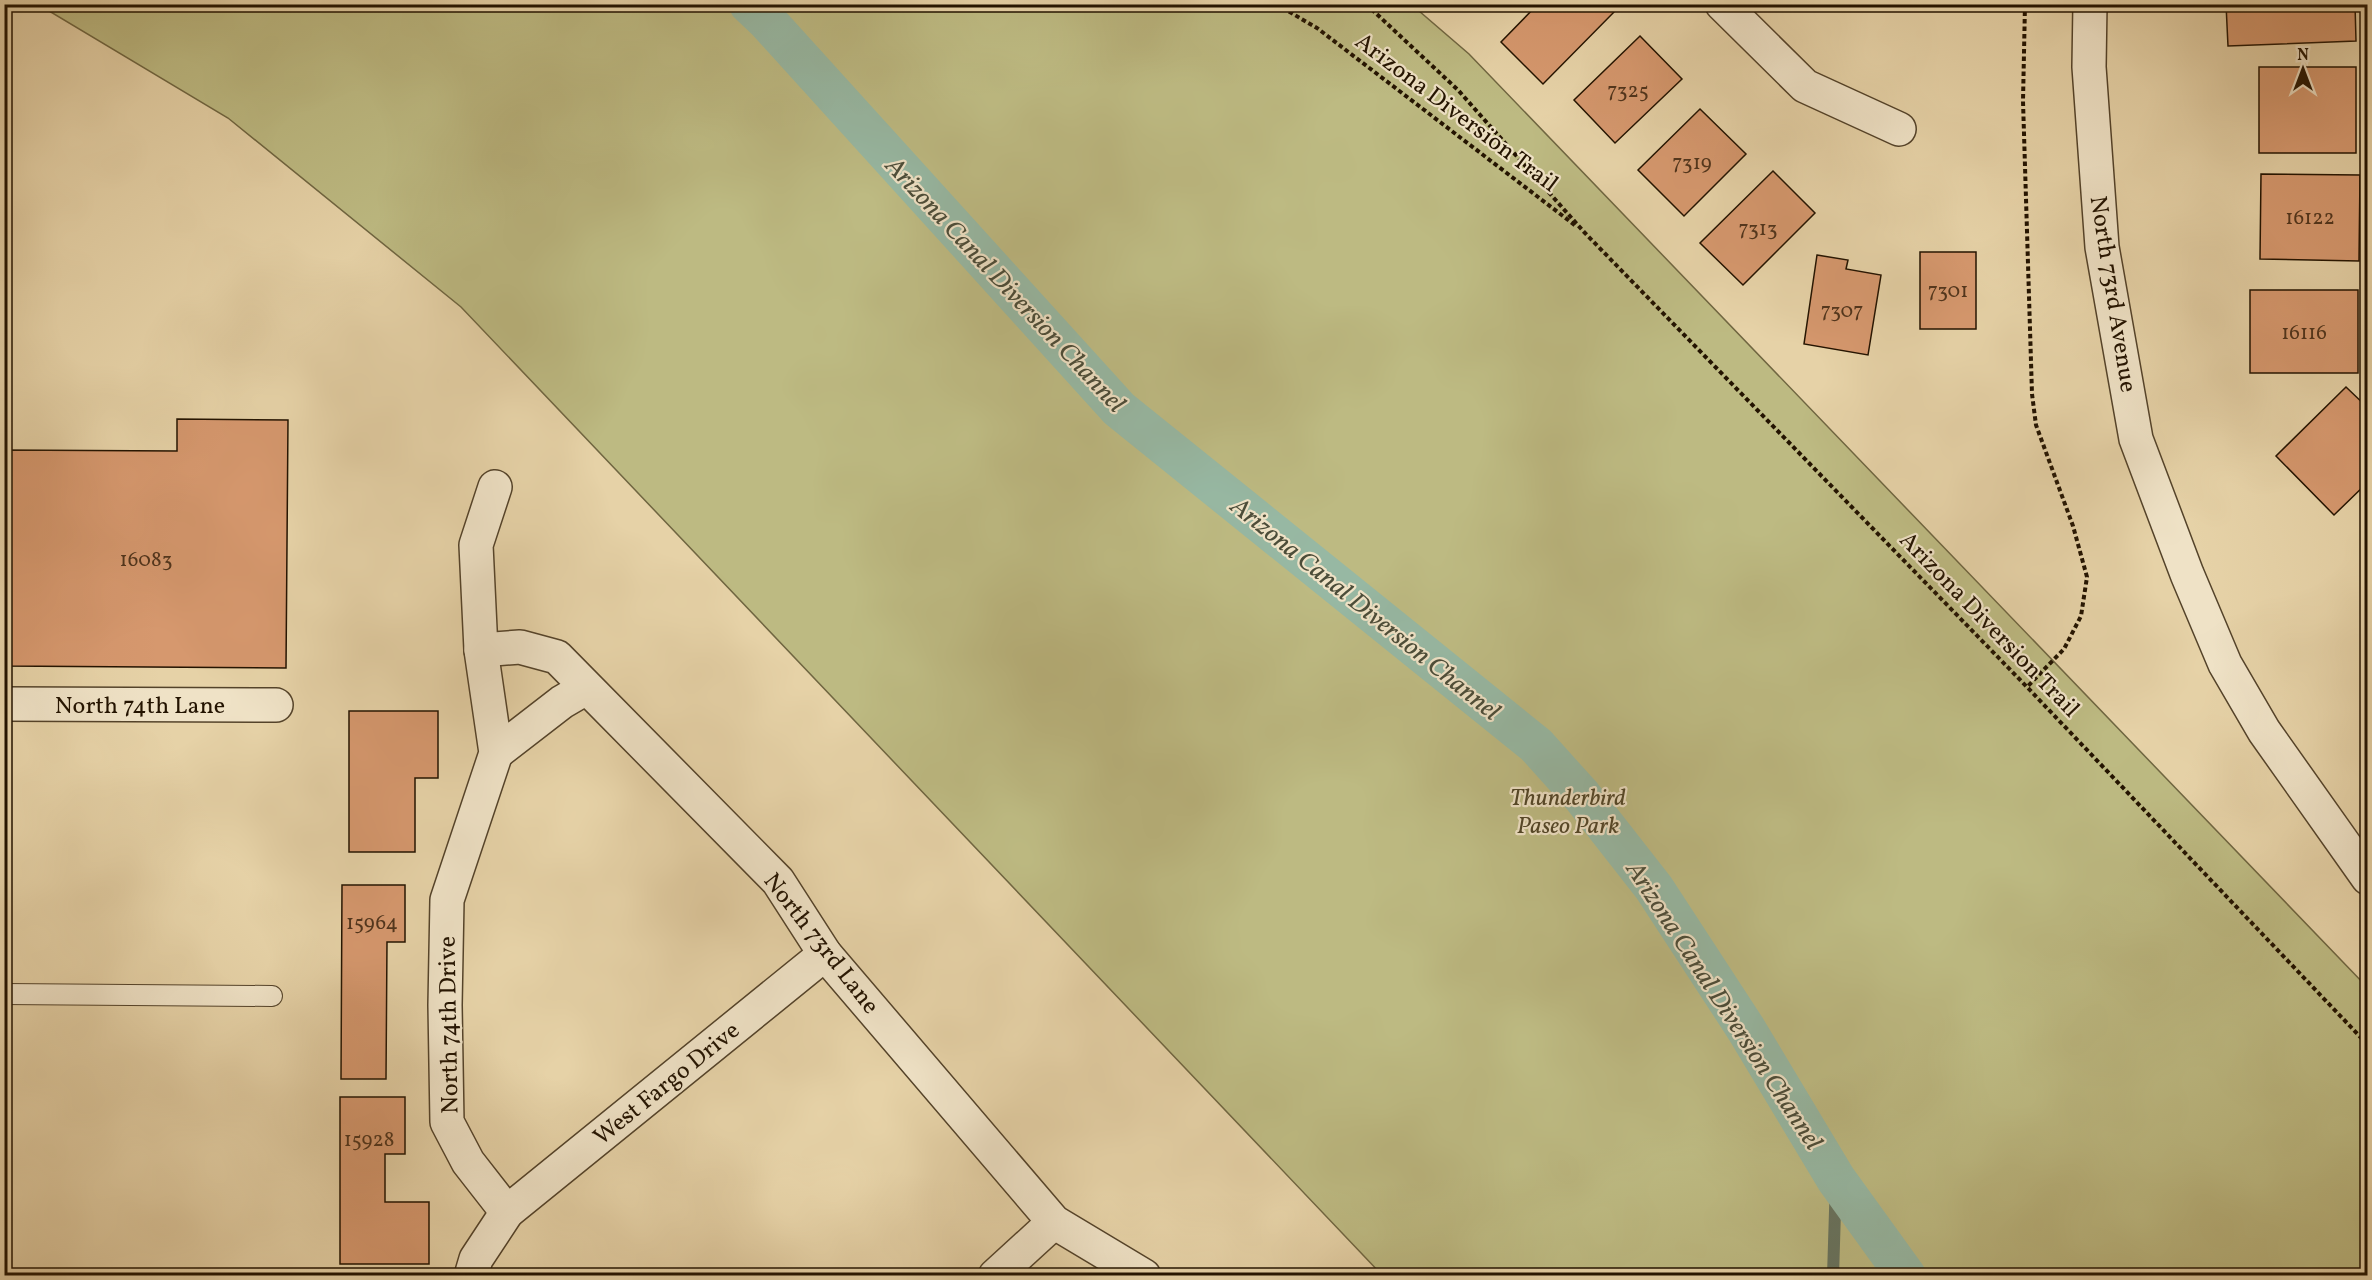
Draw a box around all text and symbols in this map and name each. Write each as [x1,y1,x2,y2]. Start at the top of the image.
street label: Arizona Diversion Trail [1347,26,1565,201]
north arrow [2273,39,2333,99]
text: N [2297,45,2309,67]
house number: 7325 [1607,77,1649,106]
water label: Arizona Canal Diversion Channel [875,149,1133,422]
house number: 7319 [1672,149,1712,178]
street label: North 73rd Avenue [2080,194,2144,395]
house number: 16122 [2285,204,2335,233]
house number: 7313 [1738,215,1778,244]
house number: 7301 [1928,277,1968,306]
house number: 7307 [1821,297,1863,326]
house number: 16116 [2281,319,2327,348]
water label: Arizona Canal Diversion Channel [1221,489,1508,730]
street label: Arizona Diversion Trail [1891,525,2087,726]
house number: 16083 [120,546,172,575]
street label: North 74th Lane [55,690,225,724]
park label: Thunderbird Paseo Park [1510,782,1626,844]
water label: Arizona Canal Diversion Channel [1616,854,1831,1158]
street label: North 73rd Lane [754,866,886,1022]
house number: 15964 [346,909,398,938]
street label: North 74th Drive [431,936,469,1114]
street label: West Fargo Drive [587,1015,748,1154]
house number: 15928 [344,1126,394,1155]

